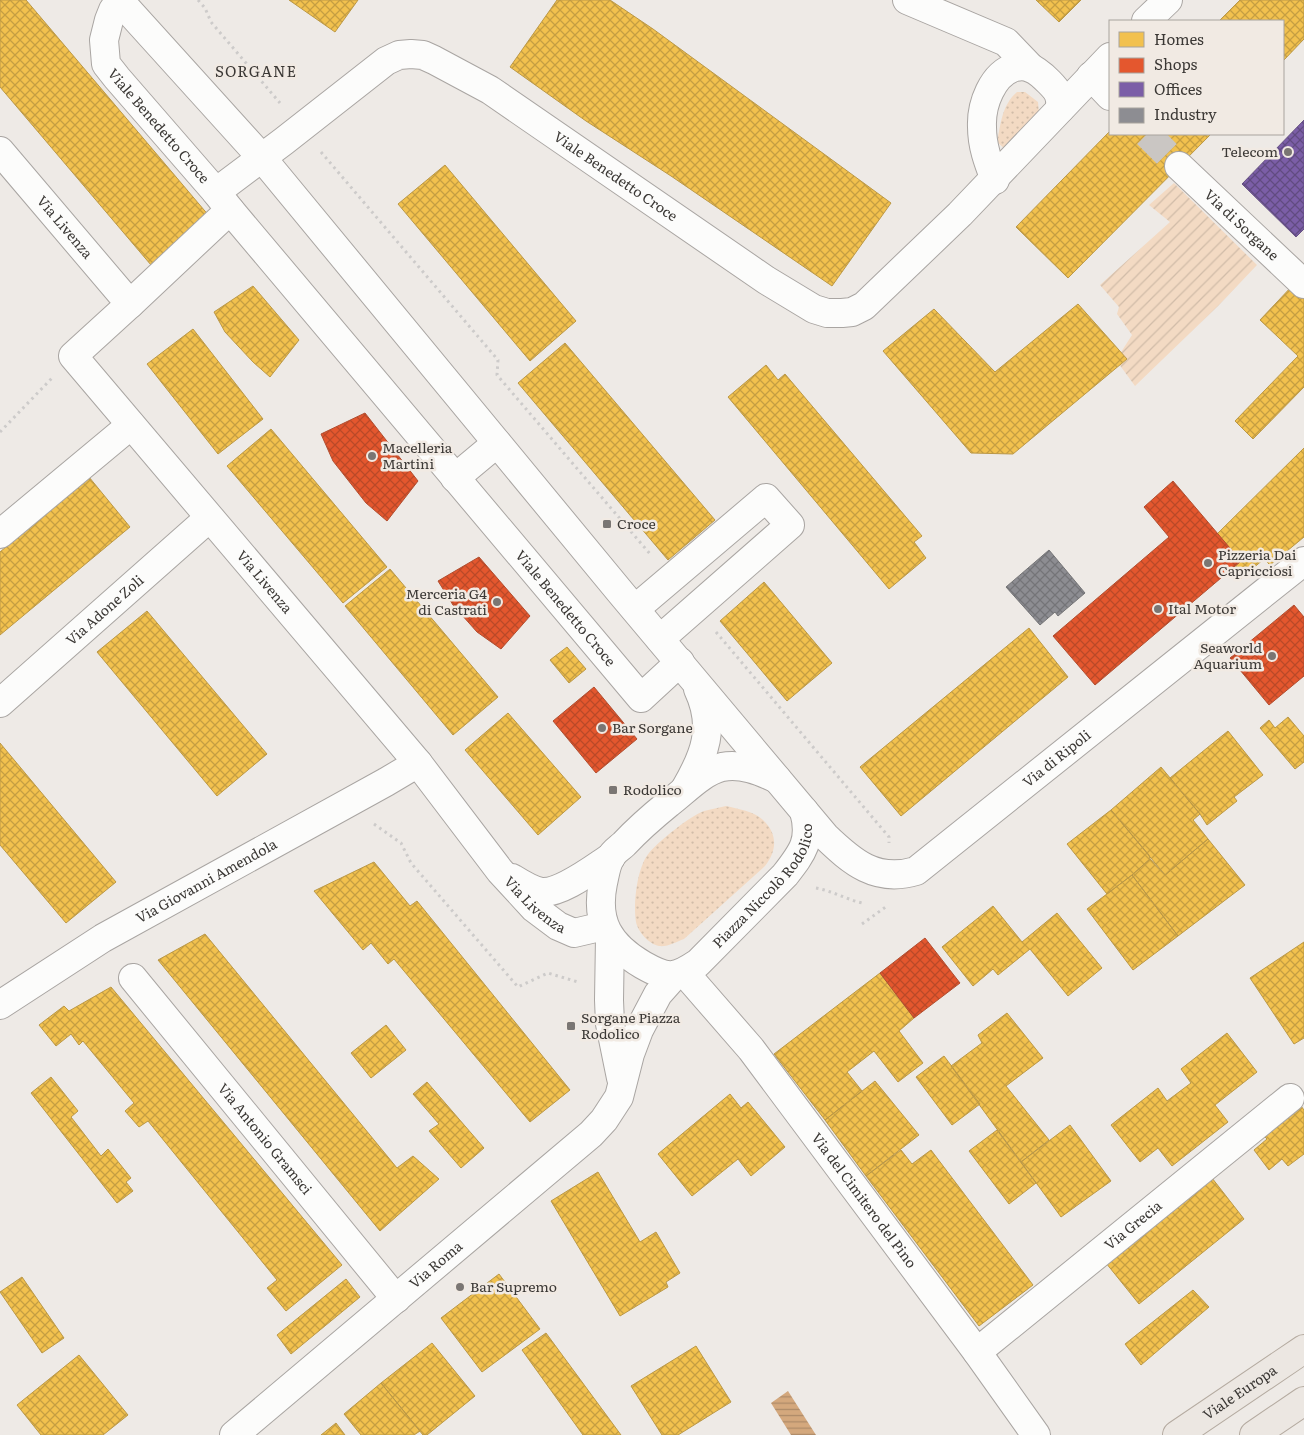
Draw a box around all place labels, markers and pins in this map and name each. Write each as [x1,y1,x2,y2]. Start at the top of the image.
place label: Telecom [1221,141,1278,161]
marker: Telecom [1282,146,1294,158]
place label: Macelleria Martini [382,437,453,473]
marker: Macelleria Martini [366,450,378,462]
place label: Croce [617,513,656,533]
marker: Croce [601,518,613,530]
place label: Pizzeria Dai Capricciosi [1218,544,1297,580]
marker: Pizzeria Dai Capricciosi [1202,557,1214,569]
place label: Merceria G4 di Castrati [406,583,487,619]
marker: Merceria G4 di Castrati [491,596,503,608]
place label: Ital Motor [1168,598,1236,618]
marker: Ital Motor [1152,603,1164,615]
place label: Seaworld Aquarium [1193,637,1262,673]
marker: Seaworld Aquarium [1266,650,1278,662]
place label: Bar Sorgane [612,717,693,737]
marker: Bar Sorgane [596,722,608,734]
place label: Rodolico [623,779,682,799]
marker: Rodolico [607,784,619,796]
place label: Sorgane Piazza Rodolico [581,1007,681,1043]
marker: Sorgane Piazza Rodolico [565,1020,577,1032]
place label: Bar Supremo [470,1276,557,1296]
marker: Bar Supremo [454,1281,466,1293]

